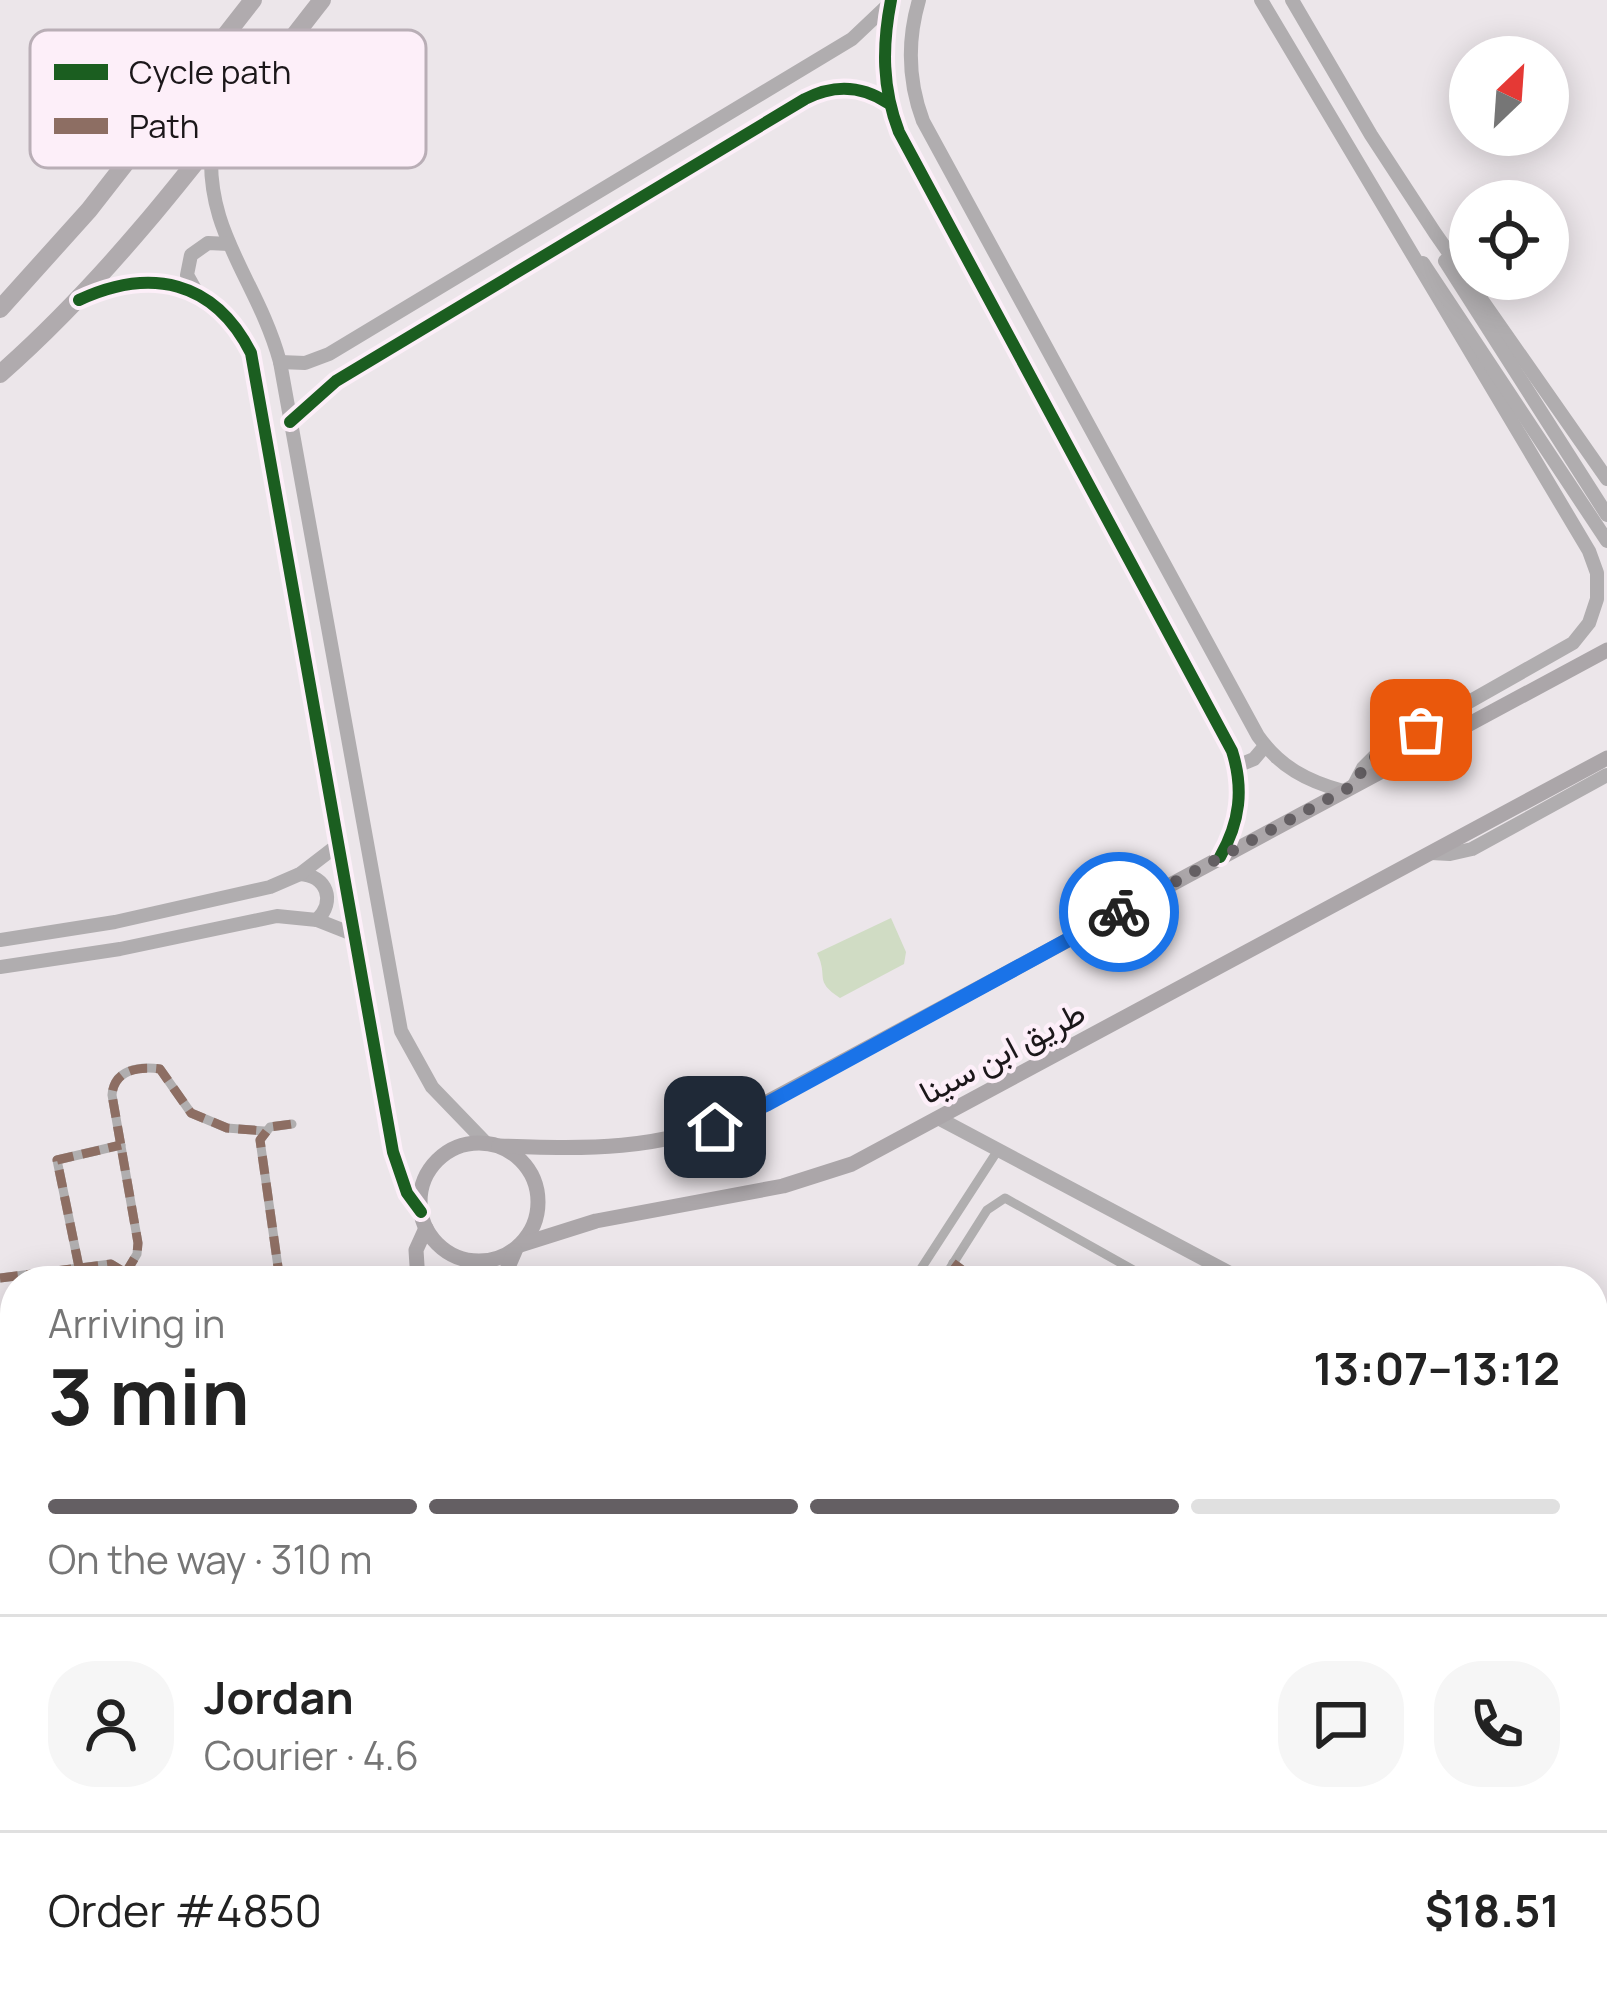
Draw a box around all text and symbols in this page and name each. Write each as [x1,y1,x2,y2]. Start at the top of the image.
legend [30,30,426,168]
north arrow [1449,36,1569,156]
map controls [1449,36,1569,300]
text: Cycle path [129,49,291,94]
text: Path [129,103,199,148]
button: locate [1449,180,1569,300]
pin [1370,679,1472,781]
icon: bag [1388,697,1454,763]
courier [1059,852,1179,972]
icon: bike [1086,879,1152,945]
street label: طريق ابن سينا [911,989,1093,1114]
pin [664,1076,766,1178]
icon: home [682,1094,748,1160]
text: Arriving in [48,1296,225,1350]
text: 13:07–13:12 [1313,1337,1560,1399]
text: 3 min [48,1342,250,1448]
text: On the way · 310 m [48,1532,372,1586]
button: person [48,1661,174,1787]
button: chat [1278,1661,1404,1787]
button: phone [1434,1661,1560,1787]
text: Jordan [204,1666,354,1728]
text: Courier · 4.6 [204,1728,419,1782]
text: Order #4850 [48,1879,322,1941]
text: $18.51 [1425,1879,1560,1941]

